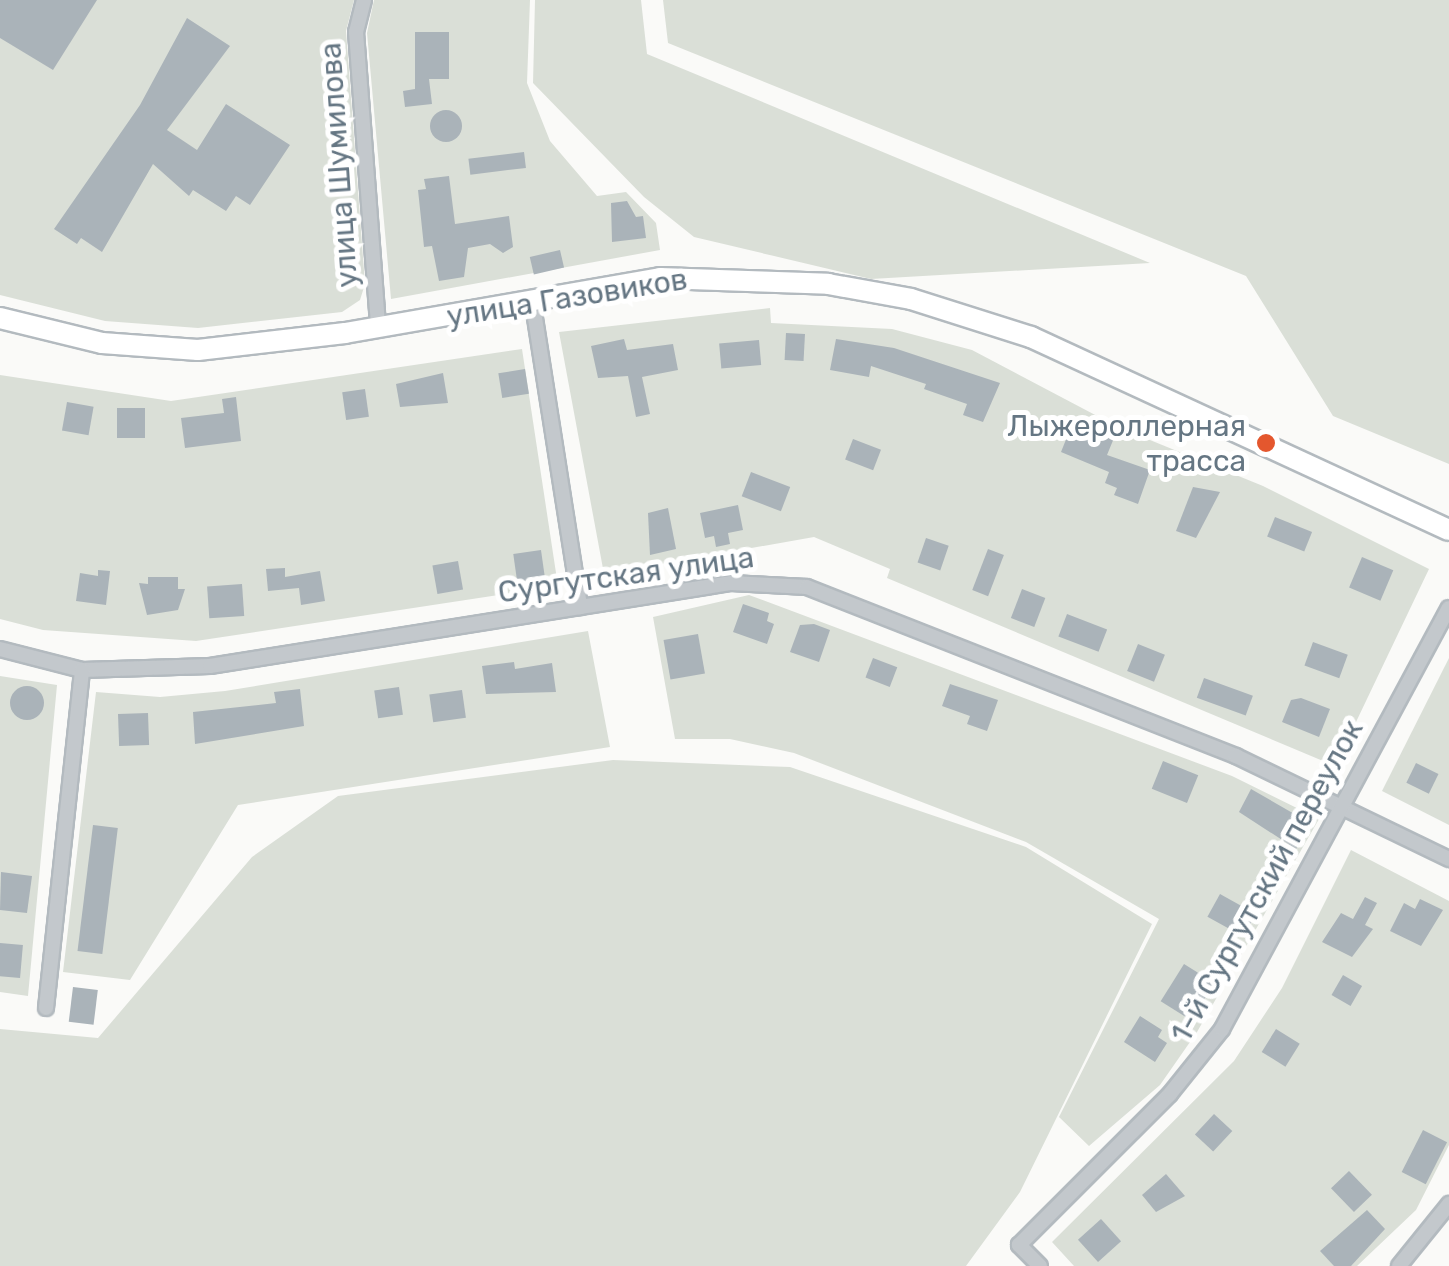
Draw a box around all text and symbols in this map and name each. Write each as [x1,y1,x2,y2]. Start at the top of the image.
street label: улица Шумилова [312,41,366,289]
street label: улица Газовиков [444,261,690,335]
place label: Лыжероллерная трасса [1007,408,1246,478]
marker: Лыжероллерная трасса [1255,432,1277,454]
street label: Сургутская улица [496,539,756,611]
street label: 1-й Сургутский переулок [1163,713,1371,1049]

